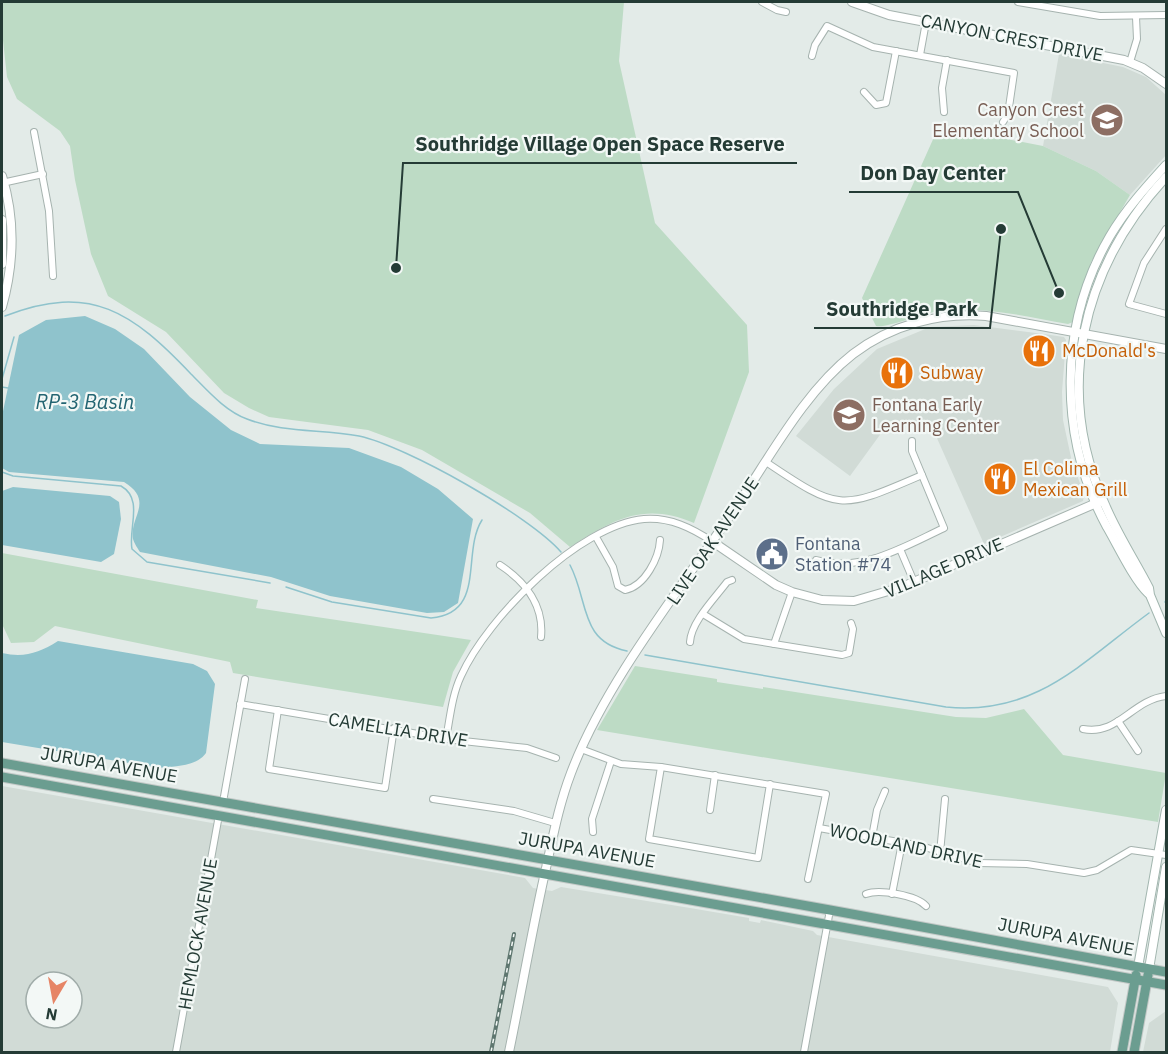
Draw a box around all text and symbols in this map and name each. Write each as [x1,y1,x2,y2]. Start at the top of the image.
street label: CANYON CREST DRIVE [919,9,1105,66]
place label: Canyon Crest Elementary School [932,98,1084,142]
school or university icon: Canyon Crest Elementary School [1089,102,1125,138]
callout: Southridge Village Open Space Reserve [403,125,797,163]
text: Southridge Village Open Space Reserve [415,130,785,157]
callout: Don Day Center [849,154,1018,192]
text: Don Day Center [860,159,1006,186]
callout: Southridge Park [814,290,990,328]
text: Southridge Park [826,295,978,322]
restaurant icon: McDonald's [1021,333,1057,369]
place label: McDonald's [1062,339,1156,362]
restaurant icon: Subway [879,355,915,391]
place label: Subway [920,361,983,384]
water label: RP-3 Basin [36,388,134,415]
place label: Fontana Early Learning Center [872,393,1000,437]
school or university icon: Fontana Early Learning Center [831,397,867,433]
place label: El Colima Mexican Grill [1023,457,1127,501]
restaurant icon: El Colima Mexican Grill [982,461,1018,497]
street label: LIVE OAK AVENUE [661,472,764,609]
place label: Fontana Station #74 [795,532,891,576]
street label: VILLAGE DRIVE [881,532,1007,603]
public building icon: Fontana Station #74 [754,536,790,572]
street label: CAMELLIA DRIVE [327,707,470,752]
street label: JURUPA AVENUE [39,741,179,788]
street label: WOODLAND DRIVE [828,818,985,873]
street label: JURUPA AVENUE [517,826,657,873]
street label: HEMLOCK AVENUE [173,856,222,1012]
street label: JURUPA AVENUE [996,912,1136,961]
north arrow [24,970,84,1030]
text: N [44,1004,59,1026]

